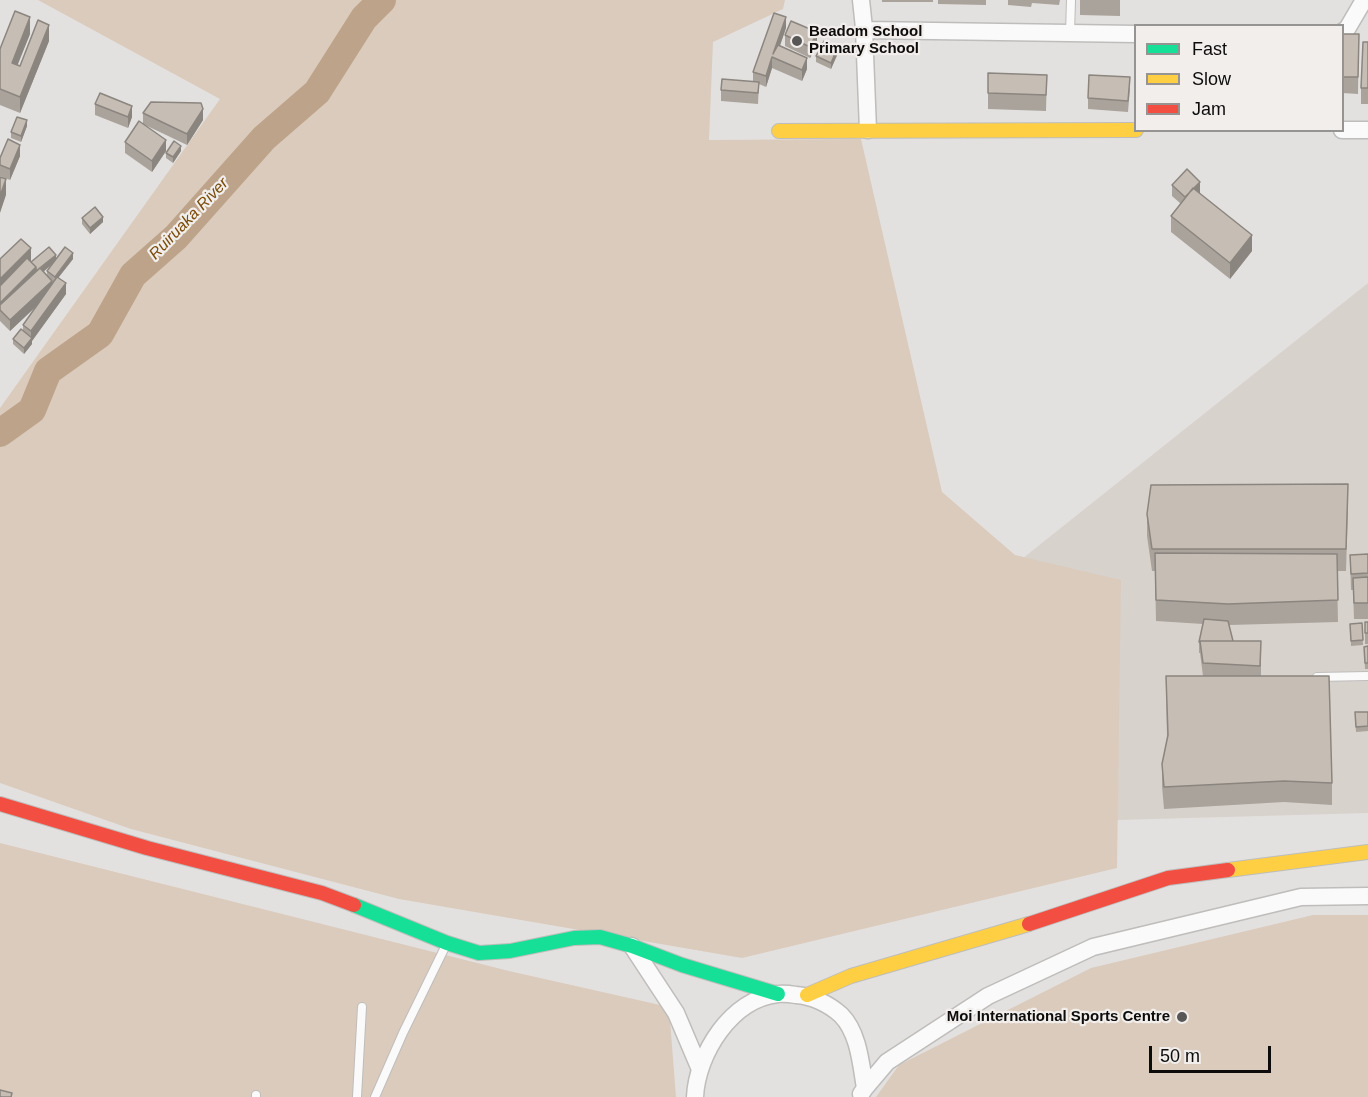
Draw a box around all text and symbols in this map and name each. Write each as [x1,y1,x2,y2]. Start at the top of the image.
place label: Beadom School Primary School [809,23,922,58]
legend [1134,24,1344,132]
marker: Beadom School Primary School [790,34,804,48]
text: Fast [1192,39,1227,59]
text: Slow [1192,69,1231,89]
text: Jam [1192,99,1226,119]
water label: Ruiruaka River [145,174,233,264]
place label: Moi International Sports Centre [947,1008,1170,1026]
marker: Moi International Sports Centre [1175,1010,1189,1024]
scale bar [1152,1034,1274,1072]
text: 50 m [1160,1046,1200,1066]

